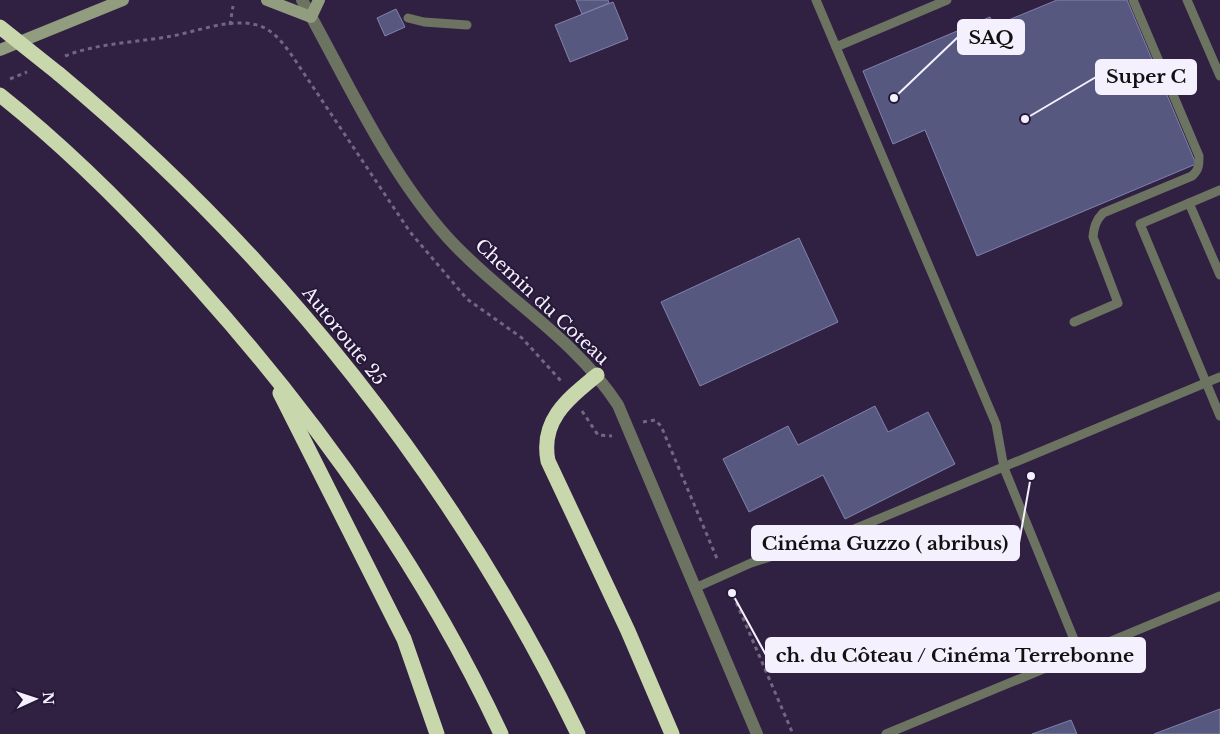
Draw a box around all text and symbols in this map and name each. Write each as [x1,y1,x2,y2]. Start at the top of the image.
callout: SAQ [958,20,1024,54]
text: SAQ [968,26,1014,49]
callout: Super C [1096,60,1196,94]
text: Super C [1106,65,1186,88]
street label: Chemin du Coteau [471,234,613,370]
street label: Autoroute 25 [297,282,390,390]
callout: Cinéma Guzzo ( abribus) [752,526,1019,560]
text: Cinéma Guzzo ( abribus) [762,532,1008,555]
callout: ch. du Côteau / Cinéma Terrebonne [766,638,1145,672]
text: ch. du Côteau / Cinéma Terrebonne [776,644,1134,667]
north arrow [10,674,60,724]
text: N [39,691,57,705]

